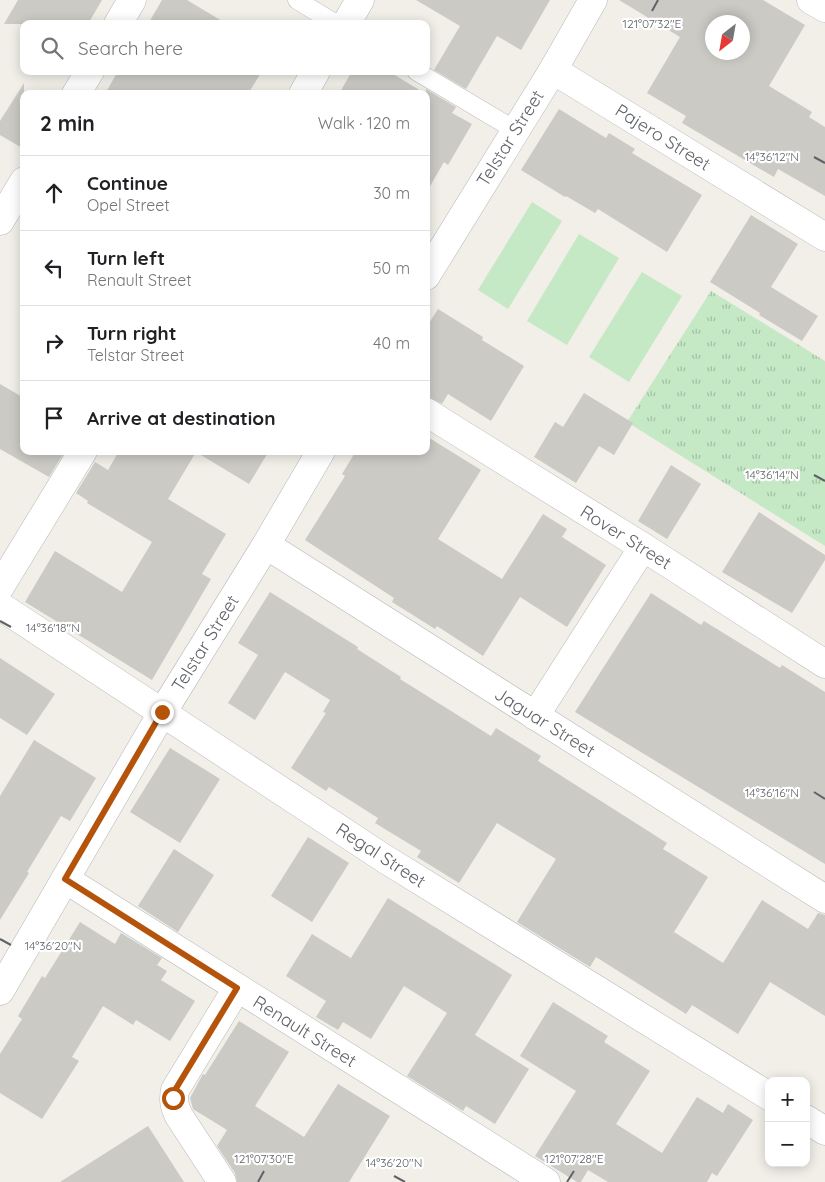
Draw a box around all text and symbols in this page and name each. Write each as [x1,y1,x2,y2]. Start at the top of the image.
north arrow [705,15,750,60]
text: 121°07'32"E [623,16,682,31]
search box [20,20,430,75]
icon: search [38,34,66,62]
text: Search here [78,36,183,60]
street label: Telstar Street [471,85,549,191]
street label: Pajero Street [611,99,715,175]
text: 2 min [40,110,95,136]
text: Walk · 120 m [318,113,410,133]
text: 14°36'12"N [745,149,799,164]
text: Continue [87,171,168,195]
icon: ahead [40,179,68,207]
text: 30 m [373,183,410,203]
text: Opel Street [87,195,170,215]
text: Turn left [87,246,165,270]
icon: left [40,254,68,282]
text: 50 m [373,258,410,278]
text: Renault Street [87,270,192,290]
text: Turn right [87,321,176,345]
icon: right [40,329,68,357]
text: 40 m [373,333,410,353]
text: Telstar Street [87,345,184,365]
icon: arrive [40,404,68,432]
text: Arrive at destination [87,406,276,430]
text: 14°36'14"N [745,467,799,482]
street label: Rover Street [576,500,676,574]
street label: Telstar Street [166,590,244,696]
text: 14°36'18"N [26,620,80,635]
street label: Jaguar Street [490,682,600,762]
route end [151,701,174,724]
text: 14°36'16"N [745,785,799,800]
street label: Regal Street [332,817,430,893]
text: 14°36'20"N [25,938,81,953]
street label: Renault Street [249,990,361,1072]
map controls [765,1077,810,1167]
button: + [765,1077,810,1122]
route start [162,1087,185,1110]
button: − [765,1122,810,1167]
text: 121°07'30"E [234,1151,294,1166]
text: 121°07'28"E [544,1151,604,1166]
text: 14°36'20"N [366,1155,422,1170]

